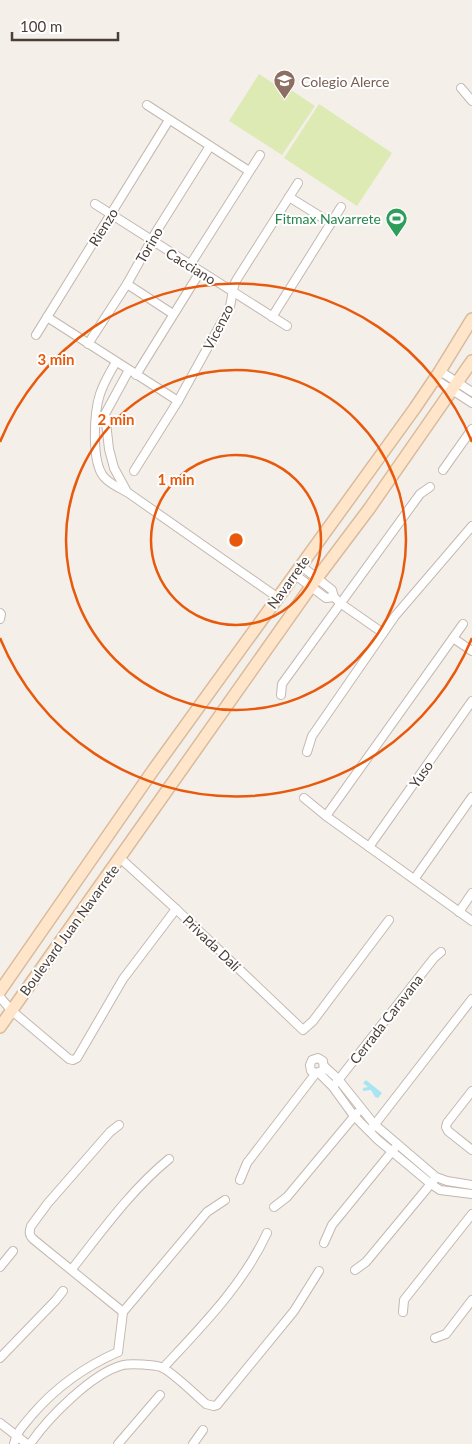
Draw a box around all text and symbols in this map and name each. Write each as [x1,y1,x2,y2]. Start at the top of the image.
scale bar [12,10,119,42]
text: 100 m [20,17,62,35]
school or university icon: Colegio Alerce [273,69,297,100]
place label: Colegio Alerce [301,73,389,90]
street label: Rienzo [85,205,121,249]
sports icon: Fitmax Navarrete [385,206,409,237]
place label: Fitmax Navarrete [275,210,381,227]
street label: Torino [132,224,166,266]
street label: Cacciano [163,244,219,288]
street label: Vicenzo [199,301,237,353]
text: 3 min [37,350,75,368]
text: 2 min [97,410,135,428]
text: 1 min [157,470,195,488]
centre of rings [227,531,245,549]
street label: Navarrete [263,552,313,612]
street label: Yuso [406,757,436,791]
street label: Boulevard Juan Navarrete [16,861,122,999]
street label: Privada Dalí [180,911,245,975]
street label: Cerrada Caravana [346,971,426,1067]

